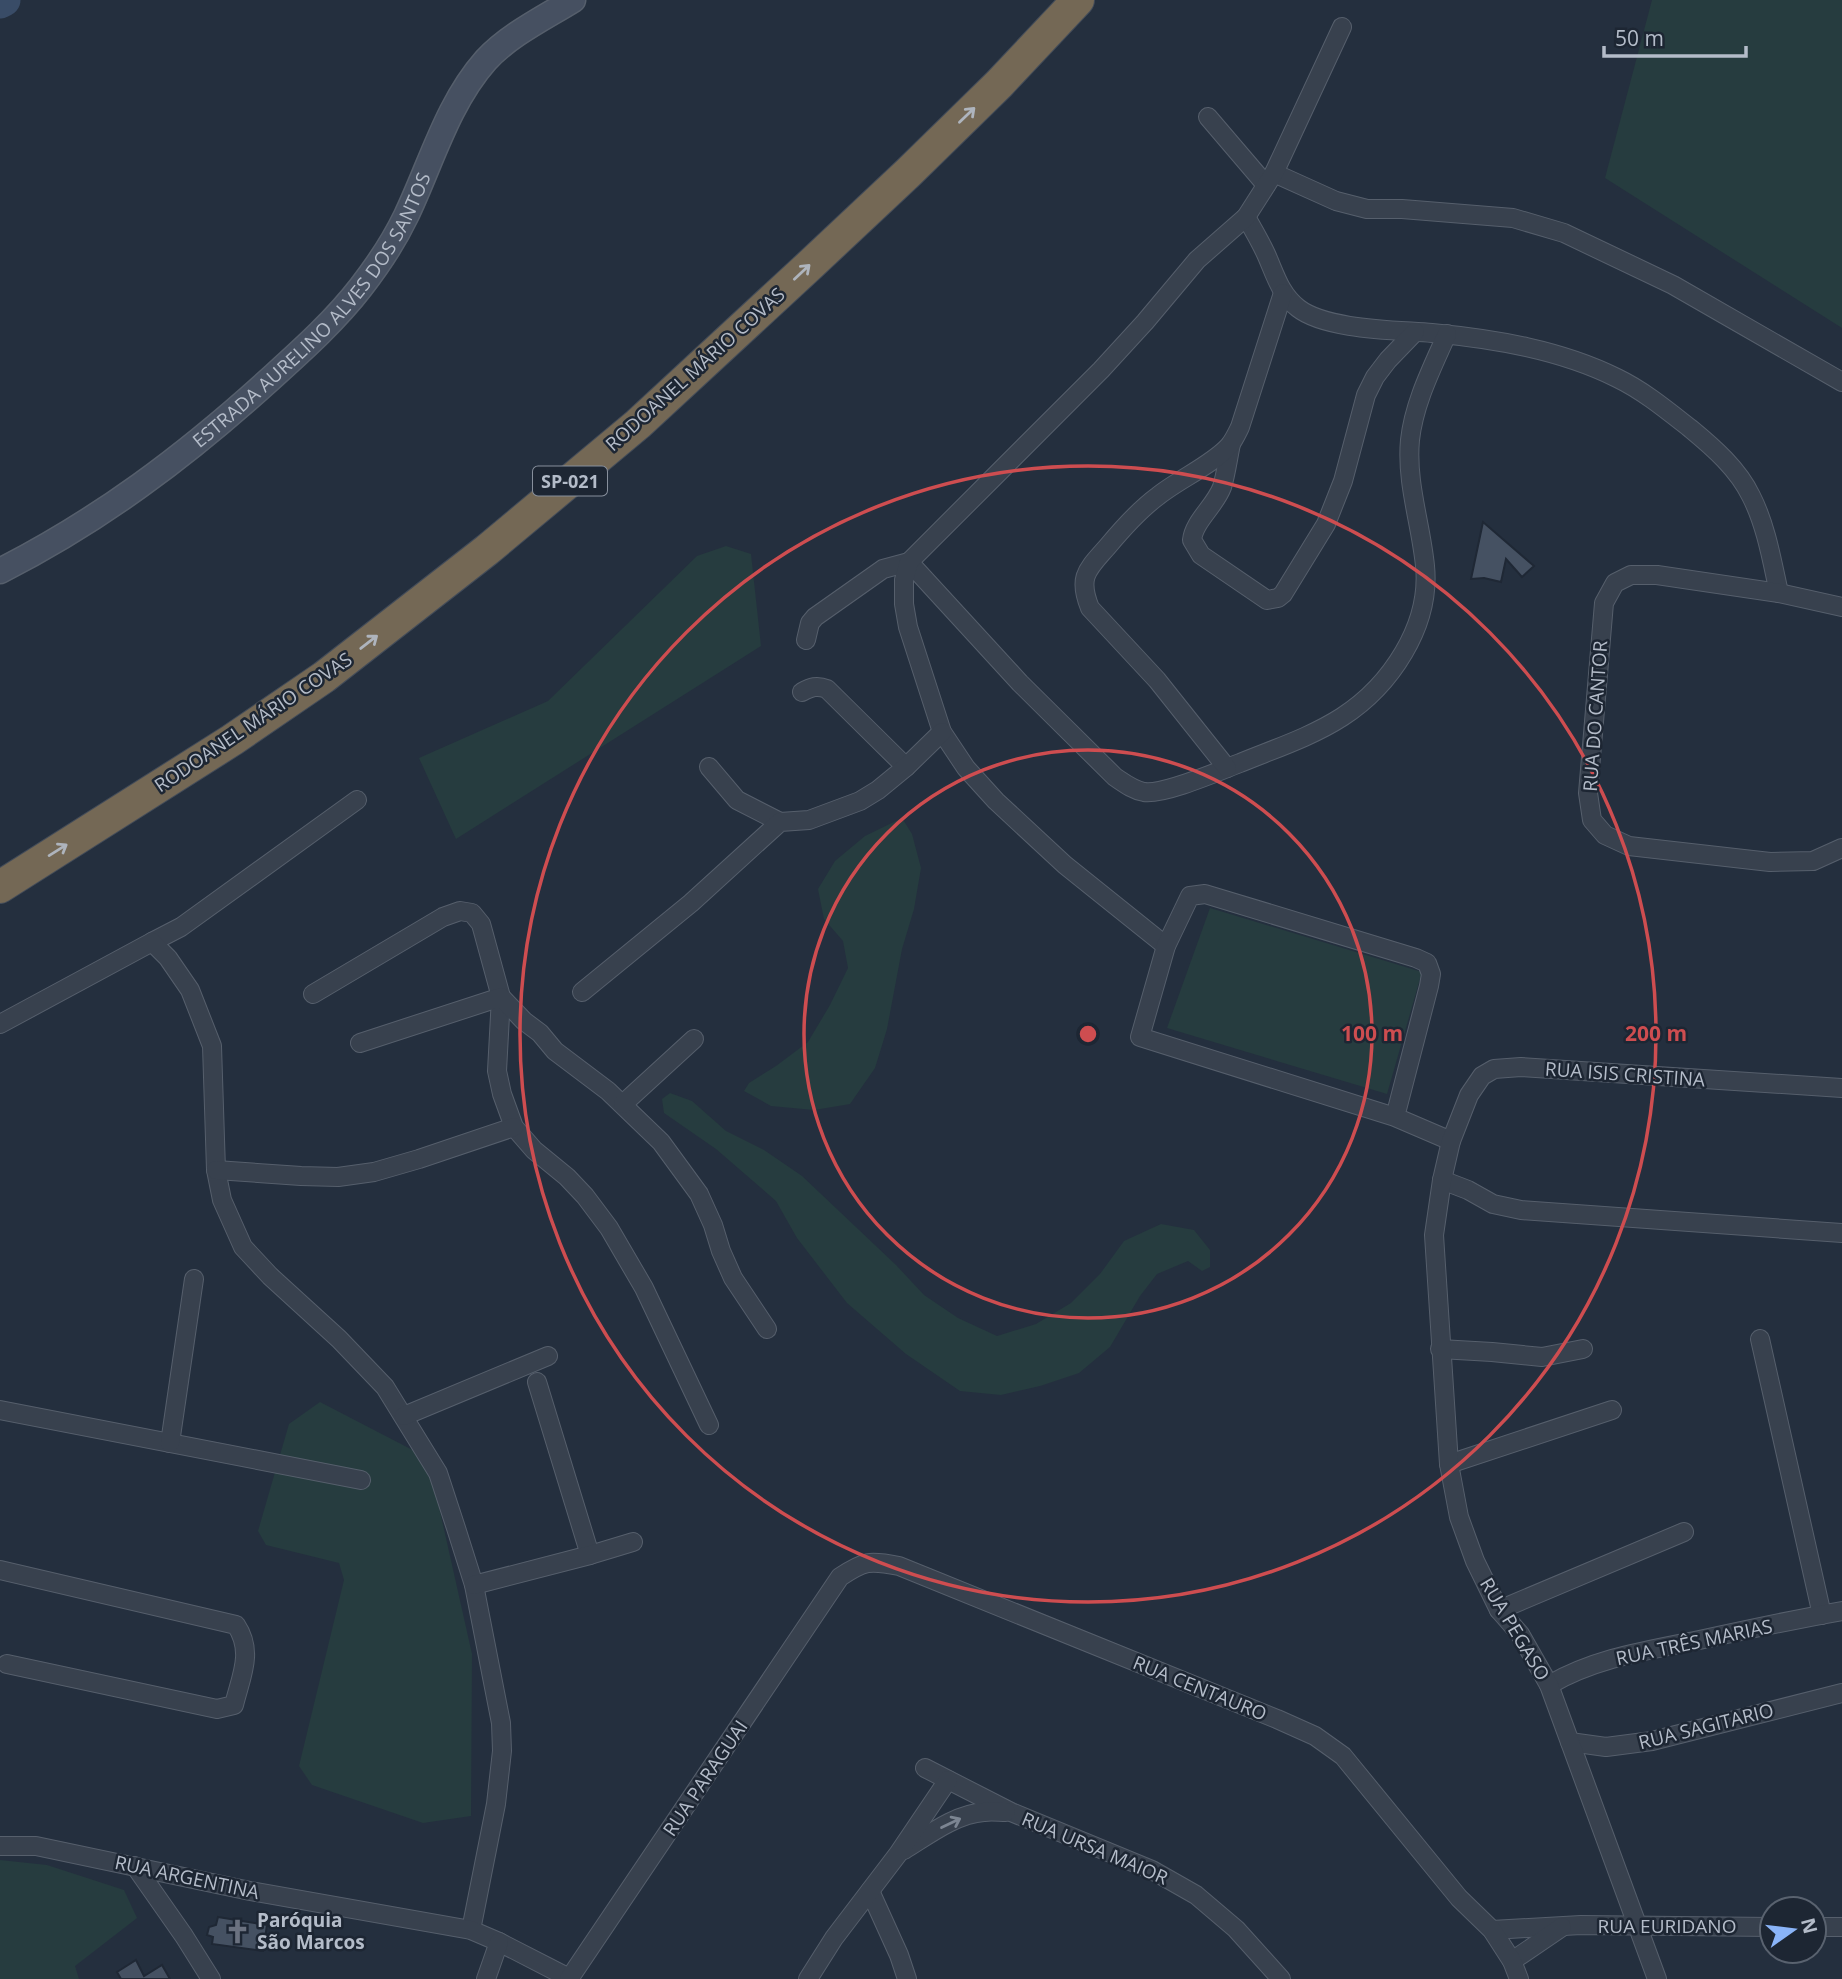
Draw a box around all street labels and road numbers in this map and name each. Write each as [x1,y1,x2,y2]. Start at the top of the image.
street label: ESTRADA AURELINO ALVES DOS SANTOS [187,169,437,454]
street label: RODOANEL MÁRIO COVAS [600,281,790,457]
road number: SP-021 [533,466,607,495]
street label: RUA DO CANTOR [1577,639,1613,792]
street label: RODOANEL MÁRIO COVAS [149,646,357,798]
street label: RUA ISIS CRISTINA [1544,1055,1706,1093]
street label: RUA PEGASO [1474,1573,1556,1685]
street label: RUA TRÊS MARIAS [1613,1613,1775,1671]
street label: RUA CENTAURO [1129,1649,1271,1727]
street label: RUA SAGITARIO [1636,1697,1776,1755]
street label: RUA PARAGUAI [657,1715,753,1841]
street label: RUA URSA MAIOR [1018,1805,1172,1891]
street label: RUA ARGENTINA [112,1849,262,1905]
street label: RUA EURIDANO [1598,1913,1736,1939]

